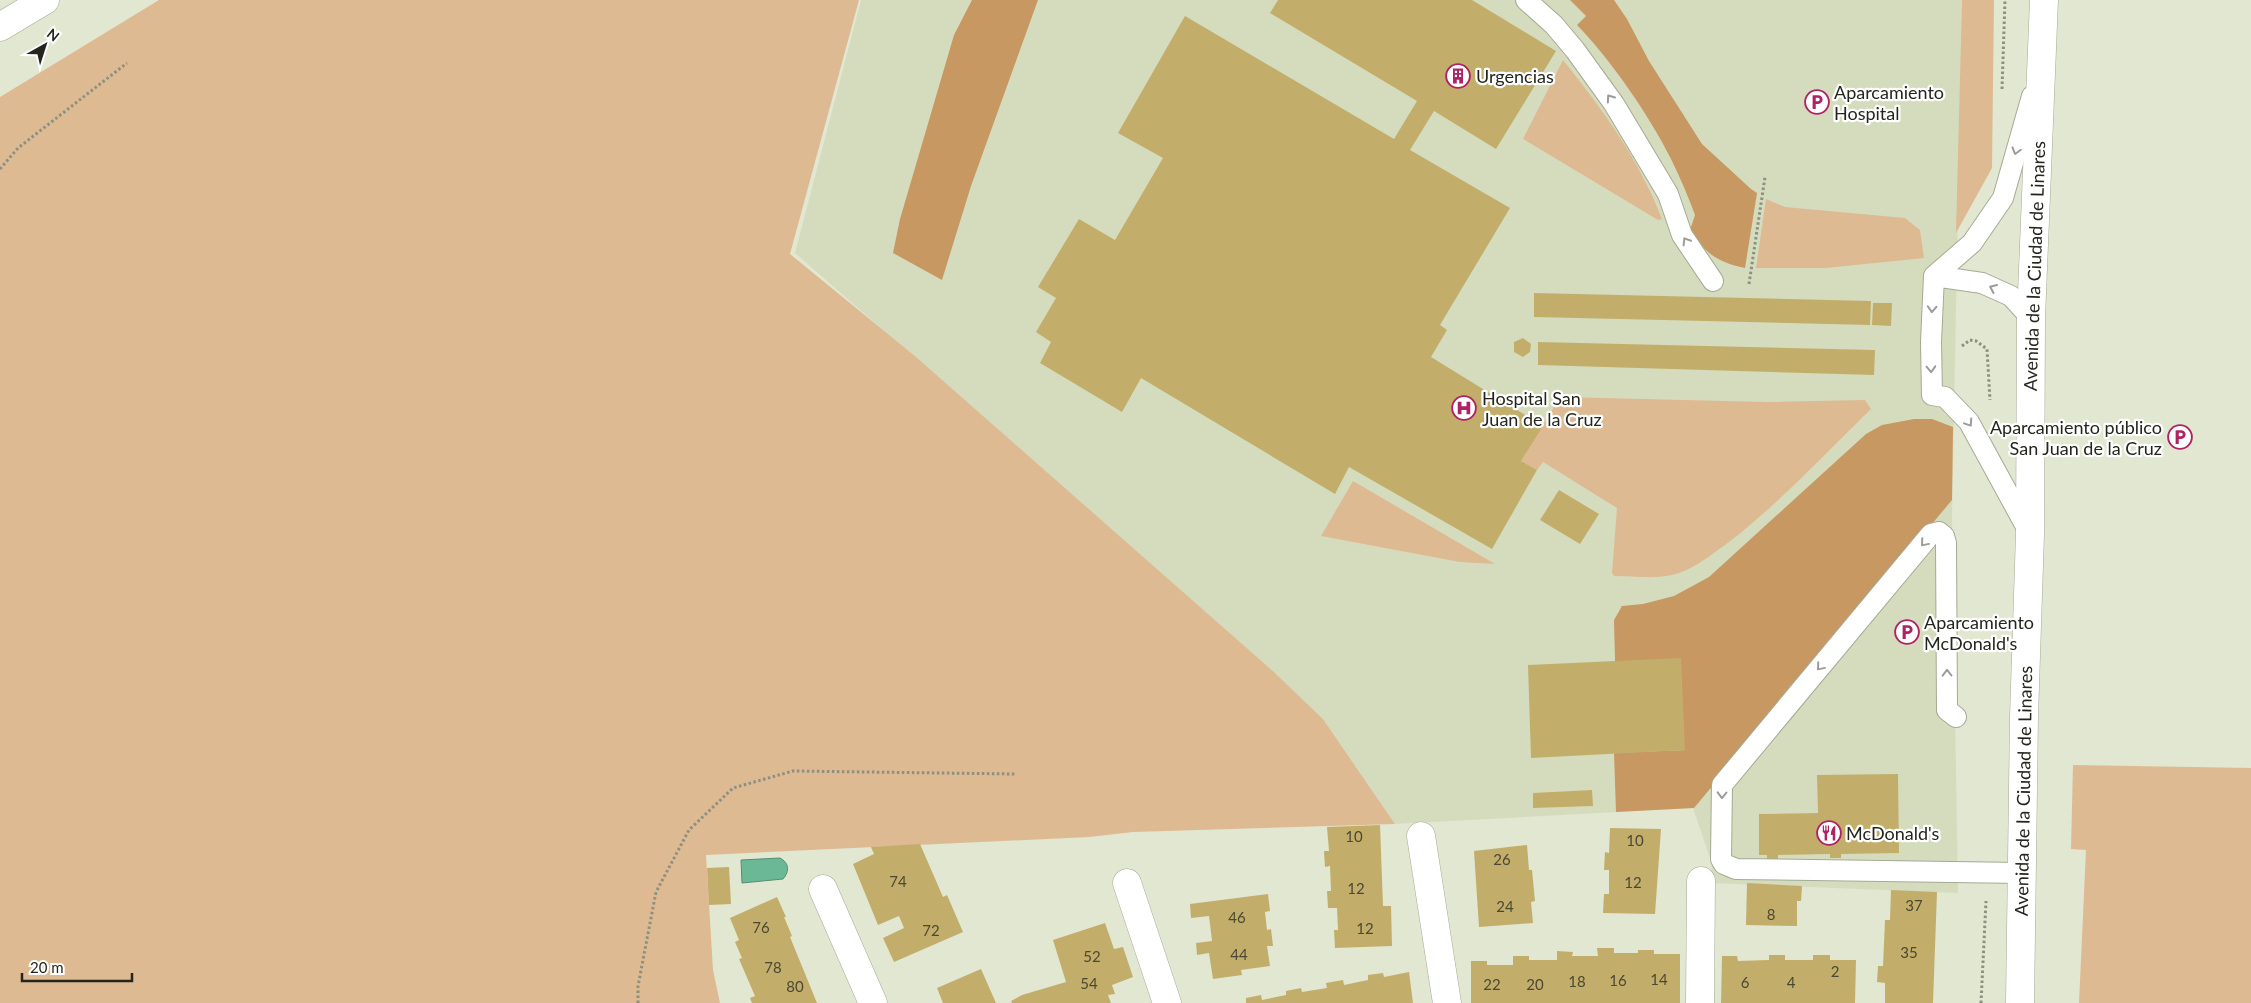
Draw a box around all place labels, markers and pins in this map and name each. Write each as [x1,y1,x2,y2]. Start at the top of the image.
building icon: Urgencias [1445,63,1471,89]
place label: Urgencias [1476,65,1554,87]
place label: Aparcamiento Hospital [1834,81,1944,124]
parking icon: Aparcamiento Hospital [1804,89,1830,115]
place label: Hospital San Juan de la Cruz [1482,387,1602,430]
hospital icon: Hospital San Juan de la Cruz [1451,395,1477,421]
place label: Aparcamiento público San Juan de la Cruz [1990,416,2162,459]
parking icon: Aparcamiento público San Juan de la Cruz [2167,424,2193,450]
place label: Aparcamiento McDonald's [1924,611,2034,654]
parking icon: Aparcamiento McDonald's [1894,619,1920,645]
restaurant icon: McDonald's [1816,820,1842,846]
place label: McDonald's [1846,822,1940,844]

